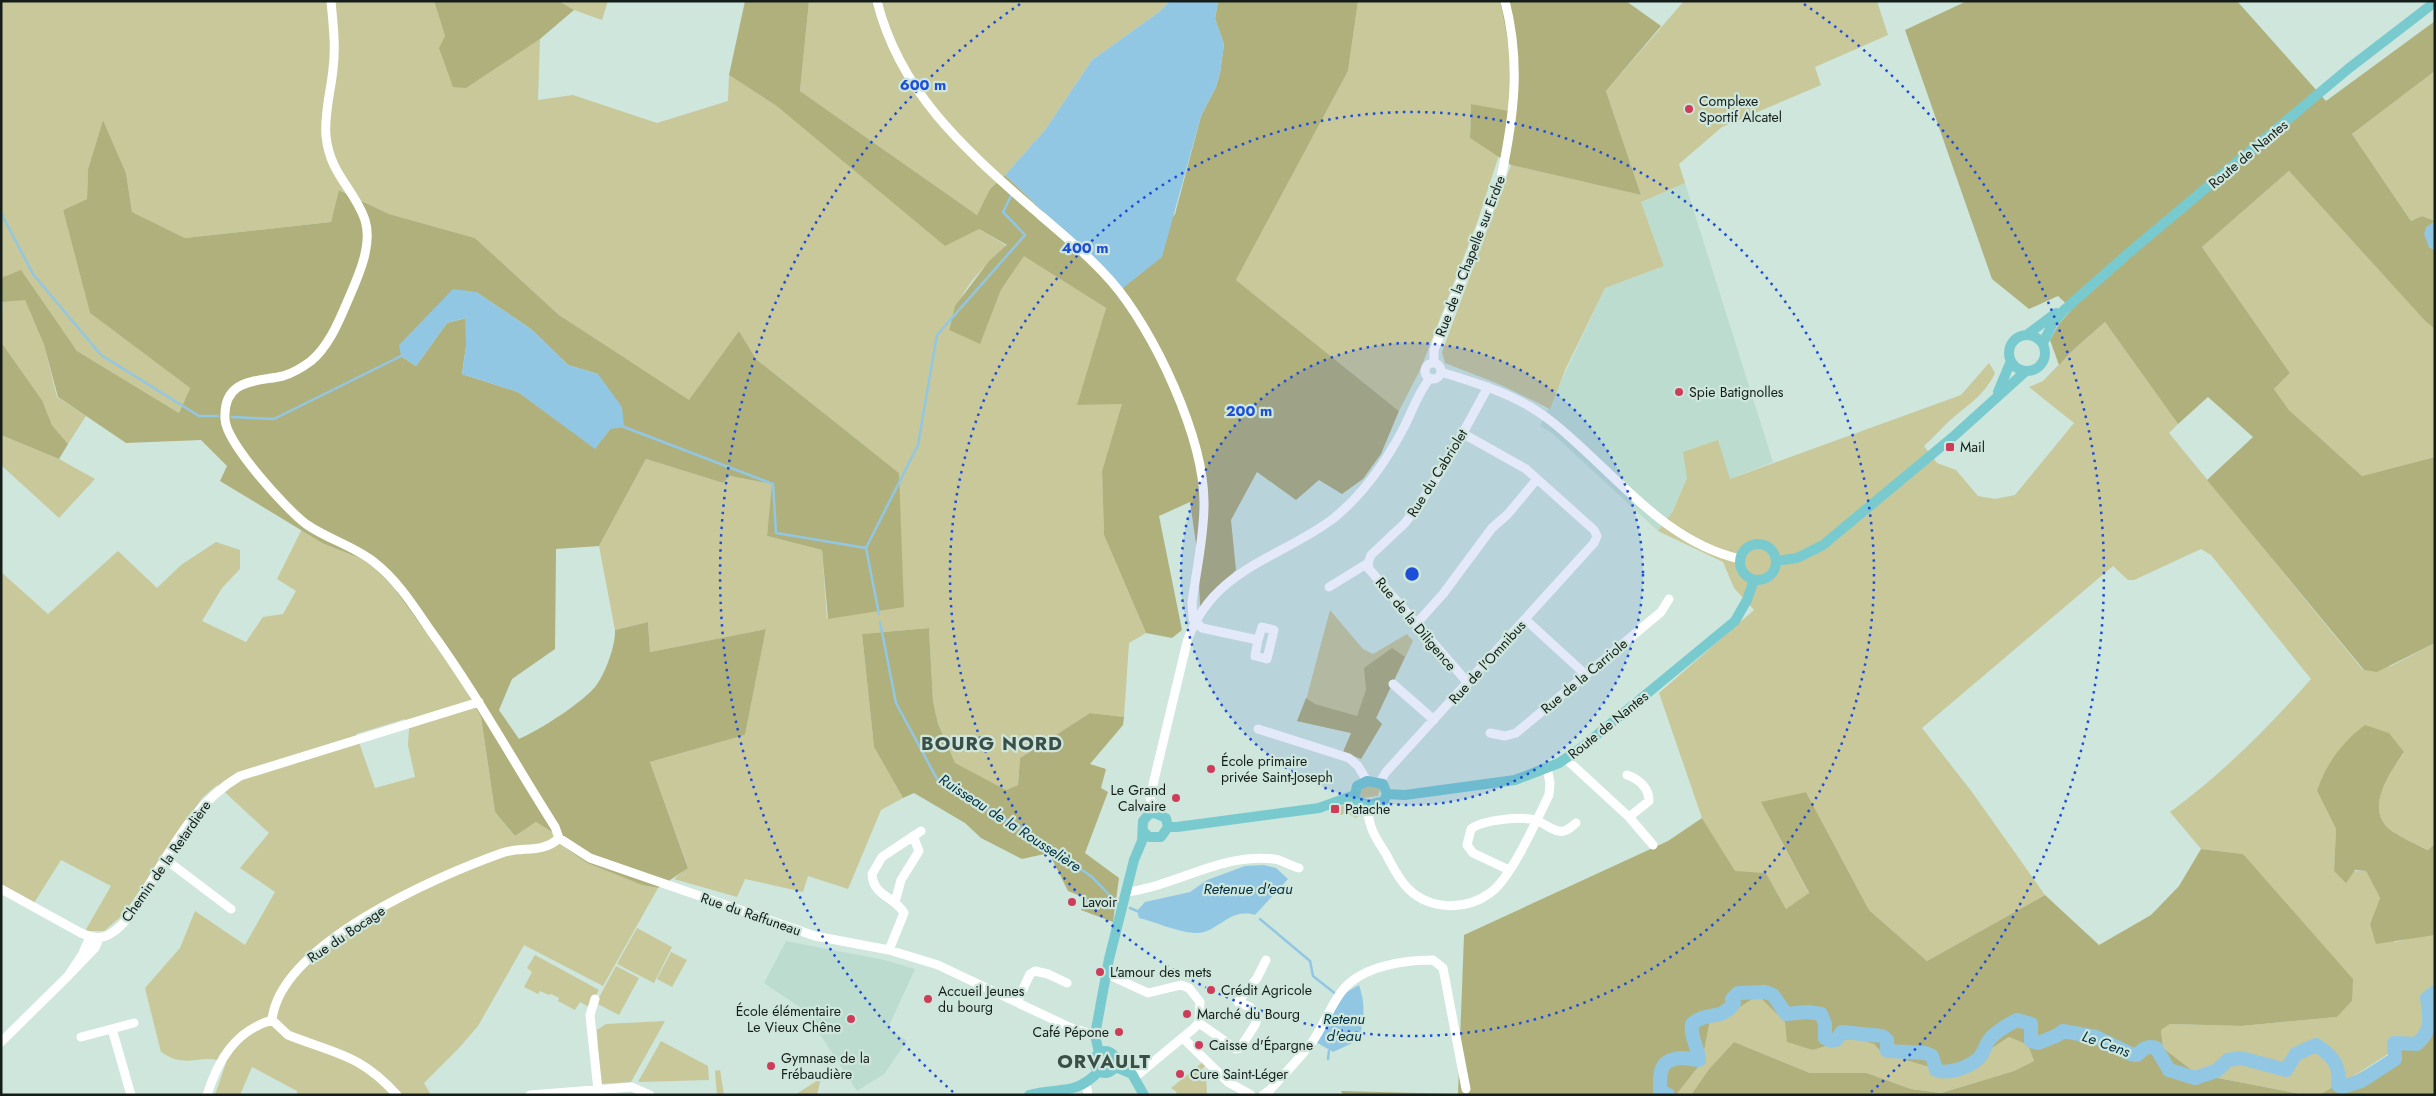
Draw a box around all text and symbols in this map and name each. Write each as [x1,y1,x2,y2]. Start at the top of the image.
text: 600 m [900,74,946,96]
place label: Complexe Sportif Alcatel [1699,91,1782,127]
marker: Complexe Sportif Alcatel [1683,103,1695,115]
street label: Route de Nantes [2204,115,2292,193]
street label: Rue de la Chapelle sur Erdre [1430,173,1510,339]
text: 400 m [1061,237,1109,259]
place label: Spie Batignolles [1689,382,1784,402]
marker: Spie Batignolles [1673,386,1685,398]
text: 200 m [1226,400,1272,422]
street label: Rue du Cabriolet [1402,425,1472,521]
place label: Mail [1960,437,1985,457]
marker: Mail [1944,441,1956,453]
centre of rings [1403,565,1421,583]
street label: Rue de la Diligence [1371,573,1461,675]
street label: Rue de l'Omnibus [1444,615,1530,708]
street label: Rue de la Carriole [1536,634,1632,718]
street label: Route de Nantes [1564,686,1653,764]
district label: BOURG NORD [921,730,1063,757]
place label: École primaire privée Saint-Joseph [1221,751,1333,787]
marker: École primaire privée Saint-Joseph [1205,763,1217,775]
water label: Ruisseau de la Rousselière [935,769,1086,878]
place label: Le Grand Calvaire [1111,780,1166,816]
marker: Le Grand Calvaire [1170,792,1182,804]
street label: Chemin de la Retardière [116,796,216,926]
place label: Patache [1345,799,1390,819]
marker: Patache [1329,803,1341,815]
water label: Retenue d'eau [1203,878,1293,900]
street label: Rue du Raffuneau [698,887,804,941]
place label: Lavoir [1082,892,1117,912]
marker: Lavoir [1066,896,1078,908]
street label: Rue du Bocage [303,900,389,968]
place label: L'amour des mets [1110,962,1212,982]
marker: L'amour des mets [1094,966,1106,978]
place label: Crédit Agricole [1221,980,1312,1000]
place label: Accueil Jeunes du bourg [938,981,1025,1017]
marker: Crédit Agricole [1205,984,1217,996]
marker: Accueil Jeunes du bourg [922,993,934,1005]
place label: École élémentaire Le Vieux Chêne [736,1001,841,1037]
place label: Marché du Bourg [1197,1004,1300,1024]
marker: Marché du Bourg [1181,1008,1193,1020]
water label: Retenu d'eau [1323,1008,1365,1047]
marker: École élémentaire Le Vieux Chêne [845,1013,857,1025]
place label: Café Pépone [1033,1022,1109,1042]
water label: Le Cens [2079,1025,2133,1063]
marker: Café Pépone [1113,1026,1125,1038]
place label: Caisse d'Épargne [1209,1035,1313,1055]
marker: Caisse d'Épargne [1193,1039,1205,1051]
place label: Gymnase de la Frébaudière [781,1048,870,1084]
district label: ORVAULT [1057,1048,1151,1075]
marker: Gymnase de la Frébaudière [765,1060,777,1072]
place label: Cure Saint-Léger [1190,1064,1288,1084]
marker: Cure Saint-Léger [1174,1068,1186,1080]

